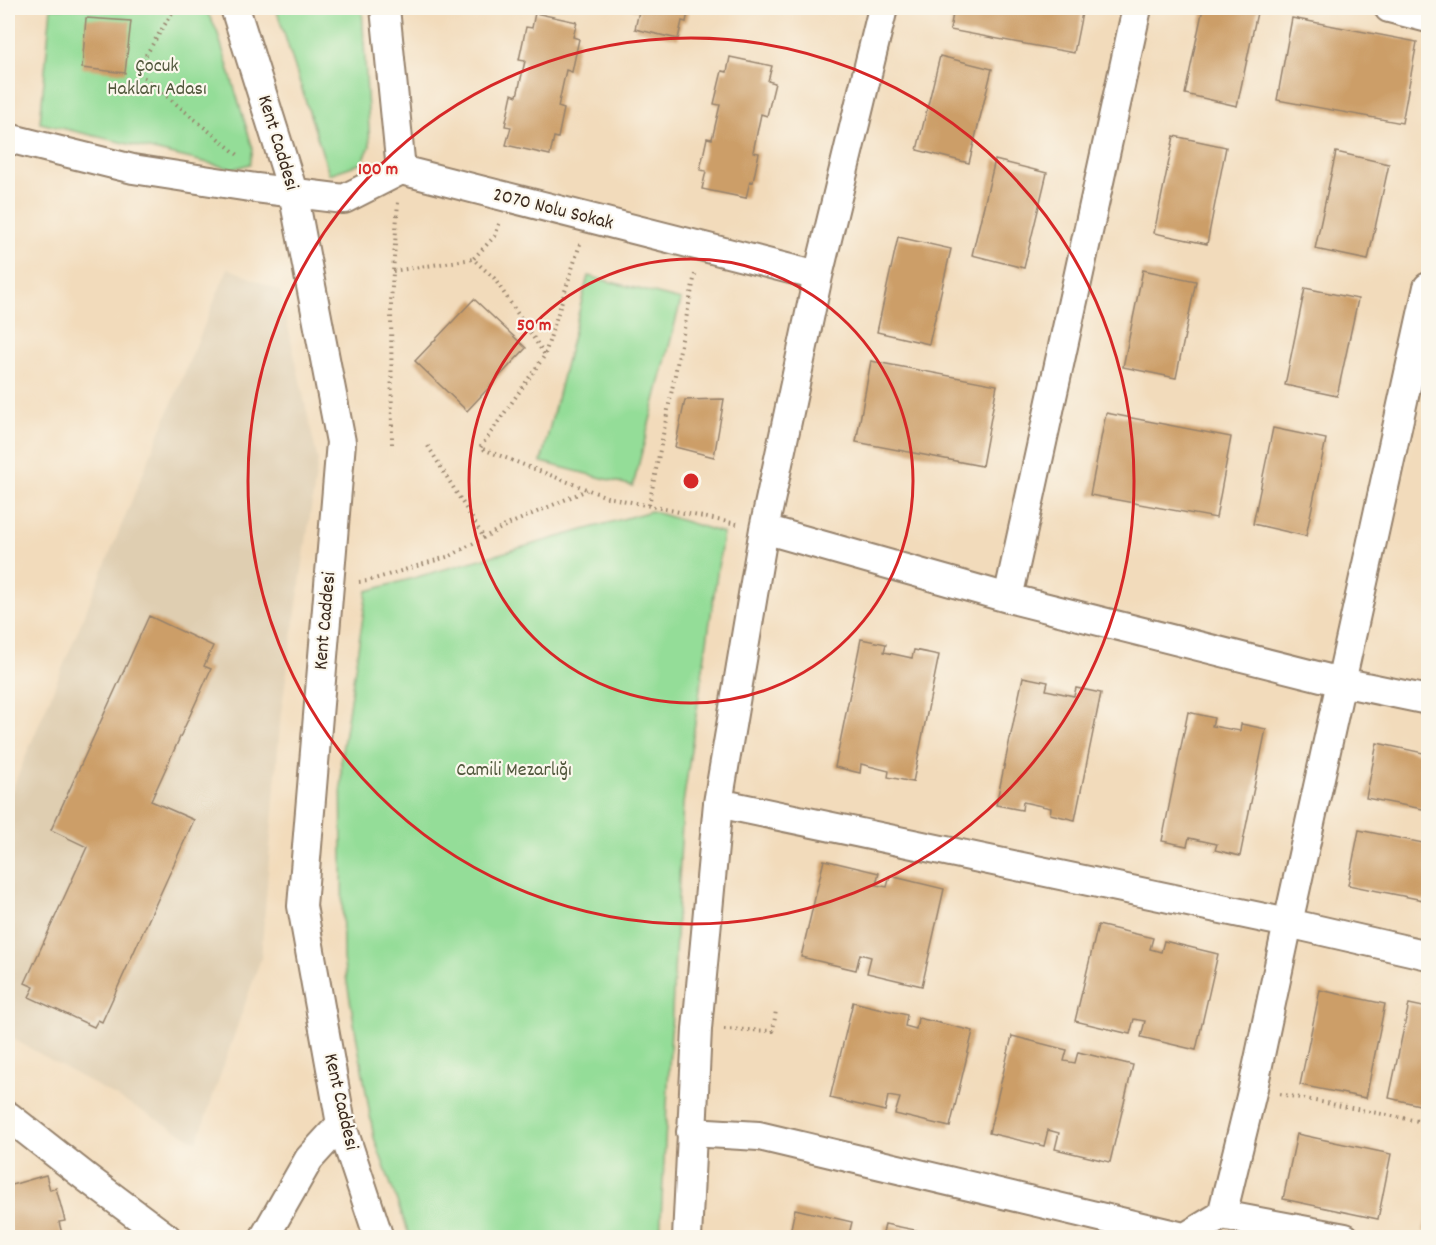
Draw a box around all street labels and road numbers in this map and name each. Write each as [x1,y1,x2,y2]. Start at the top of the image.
street label: Kent Caddesi [249,92,305,194]
street label: 2070 Nolu Sokak [490,182,616,238]
street label: Kent Caddesi [308,571,344,671]
street label: Kent Caddesi [315,1051,365,1153]

